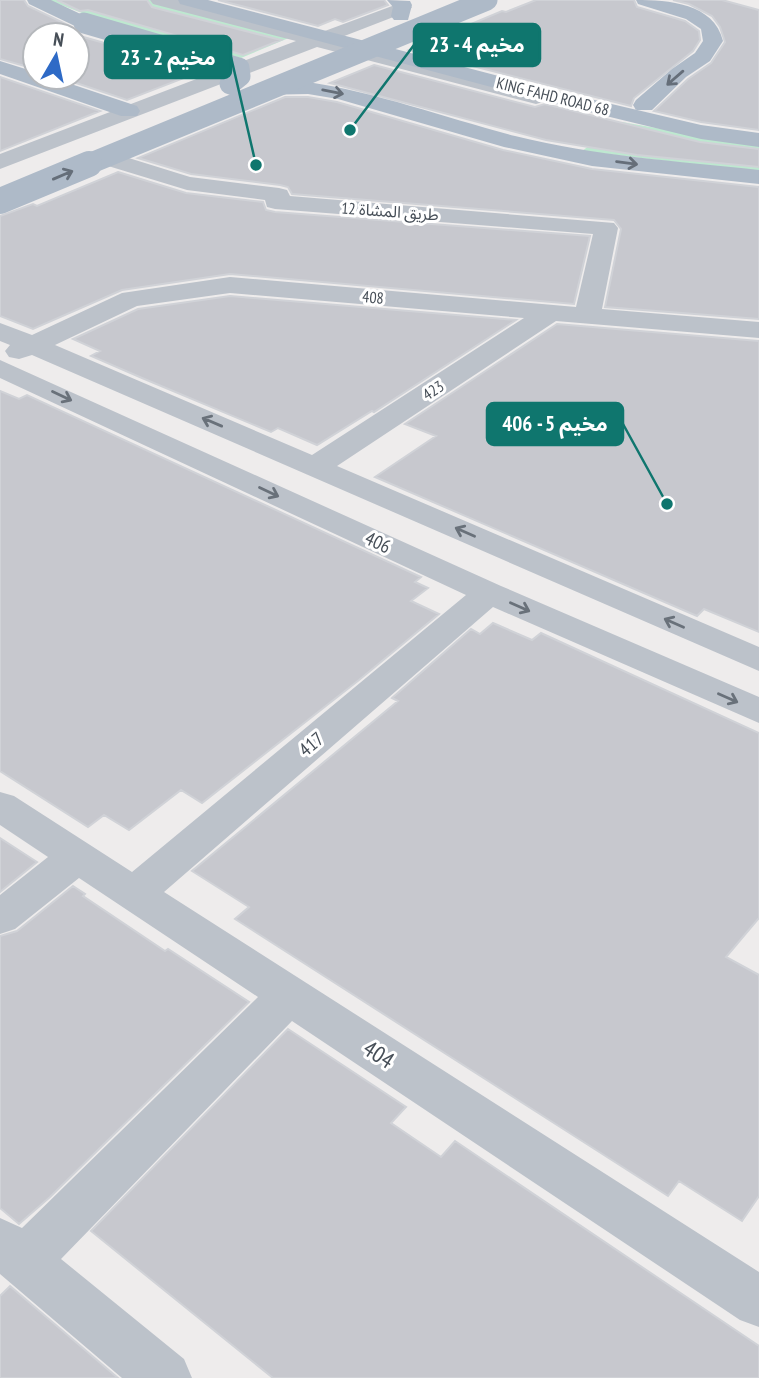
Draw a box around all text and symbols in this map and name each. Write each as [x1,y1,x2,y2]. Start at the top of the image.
north arrow [21,21,91,91]
callout: مخيم 4 - 23 [414,24,540,66]
text: N [52,27,66,52]
text: مخيم 4 - 23 [429,31,525,60]
callout: مخيم 2 - 23 [105,36,231,78]
text: مخيم 2 - 23 [120,44,216,73]
one-way arrow [666,70,684,86]
street label: KING FAHD ROAD 68 [495,72,611,120]
one-way arrow [321,86,344,99]
one-way arrow [615,157,638,170]
one-way arrow [52,168,73,181]
street label: طريق المشاة 12 [341,198,440,225]
street label: 408 [361,286,385,308]
street label: 423 [418,376,448,404]
one-way arrow [51,390,72,404]
callout: مخيم 5 - 406 [487,403,623,445]
text: مخيم 5 - 406 [502,410,608,439]
one-way arrow [201,415,223,428]
one-way arrow [257,486,279,499]
one-way arrow [455,525,477,538]
street label: 406 [361,526,395,558]
one-way arrow [509,601,530,614]
one-way arrow [664,616,685,629]
one-way arrow [717,692,739,705]
street label: 417 [293,727,329,761]
street label: 404 [358,1033,400,1075]

